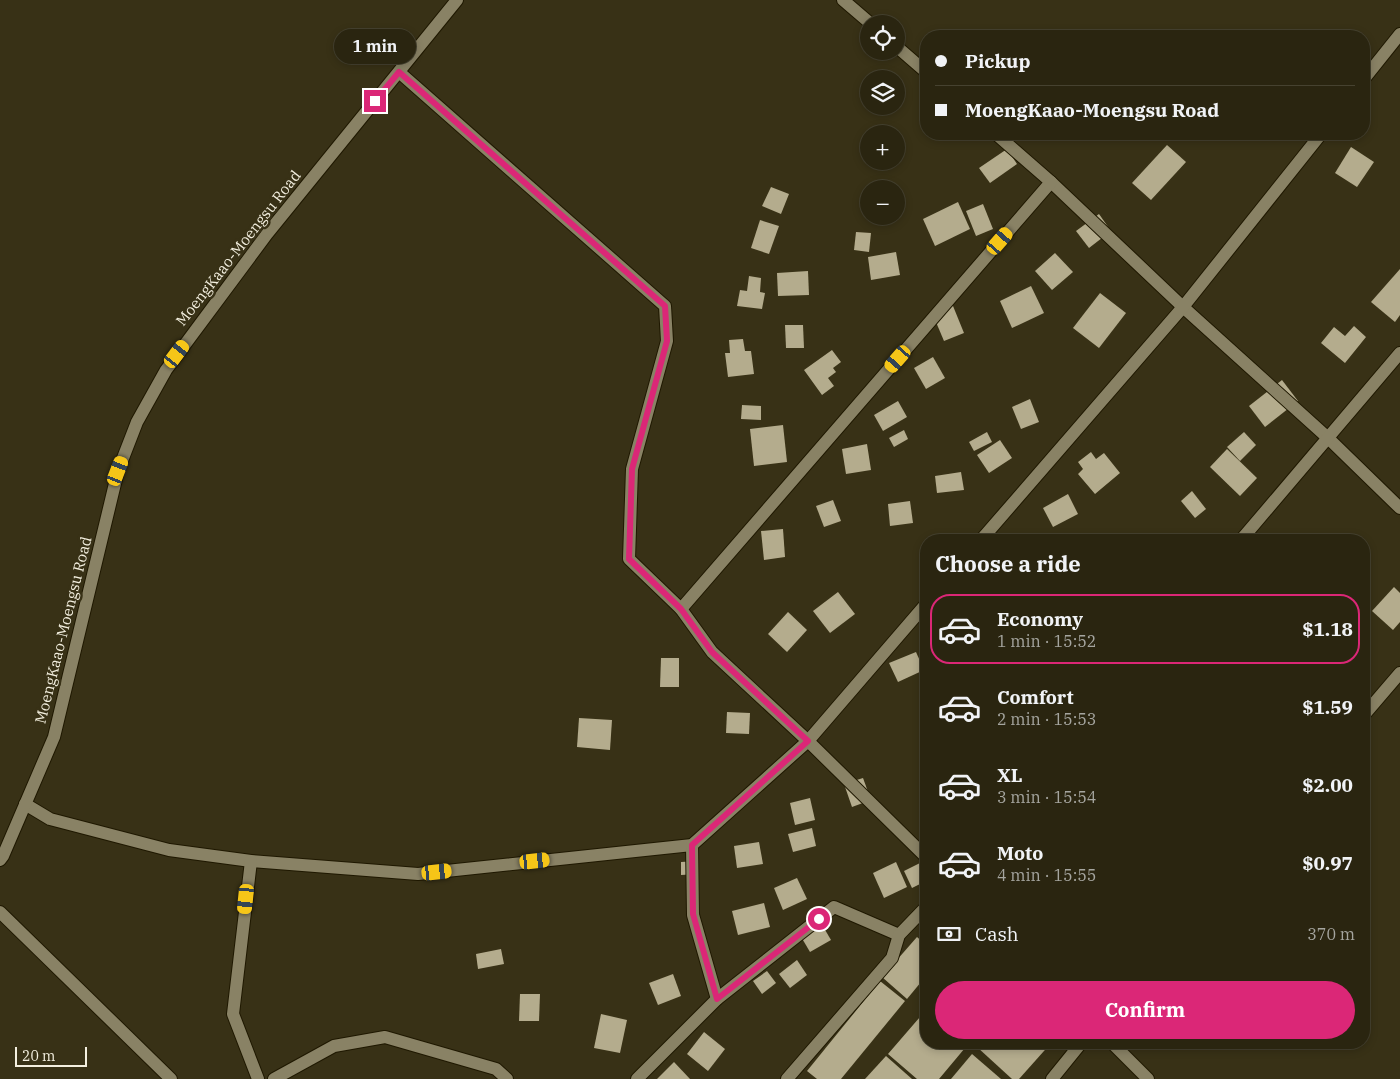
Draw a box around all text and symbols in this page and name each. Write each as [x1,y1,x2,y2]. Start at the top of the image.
map controls [860,15,905,225]
button: locate [860,15,905,60]
callout: 1 min [334,28,416,64]
text: 1 min [353,36,397,56]
text: Pickup [965,49,1030,73]
button: layers [860,70,905,115]
route end [364,90,386,112]
text: MoengKaao-Moengsu Road [965,98,1219,122]
button: + [860,125,905,170]
street label: MoengKaao-Moengsu Road [171,166,305,330]
button: − [860,180,905,225]
car [984,225,1015,257]
car [161,338,192,370]
car [882,343,913,375]
car [105,454,130,488]
street label: MoengKaao-Moengsu Road [31,534,95,726]
text: Choose a ride [935,549,1081,578]
icon: car [937,607,982,652]
text: Economy [997,607,1083,631]
text: $1.18 [1302,617,1353,641]
text: 1 min · 15:52 [997,631,1096,651]
icon: car [937,685,982,730]
text: Comfort [997,685,1074,709]
text: $1.59 [1302,695,1353,719]
text: 2 min · 15:53 [997,709,1096,729]
icon: car [937,763,982,808]
text: XL [997,763,1023,787]
text: $2.00 [1302,773,1353,797]
text: 3 min · 15:54 [997,787,1096,807]
icon: car [937,841,982,886]
text: Moto [997,841,1043,865]
text: $0.97 [1302,851,1353,875]
car [519,852,550,870]
car [421,863,452,881]
text: 4 min · 15:55 [997,865,1096,885]
car [236,883,255,915]
route start [808,908,830,930]
icon: cash [935,920,963,948]
text: Cash [975,922,1019,946]
text: 370 m [1307,924,1355,944]
button: Confirm [935,981,1355,1039]
scale bar [15,1044,88,1067]
text: 20 m [22,1047,55,1065]

